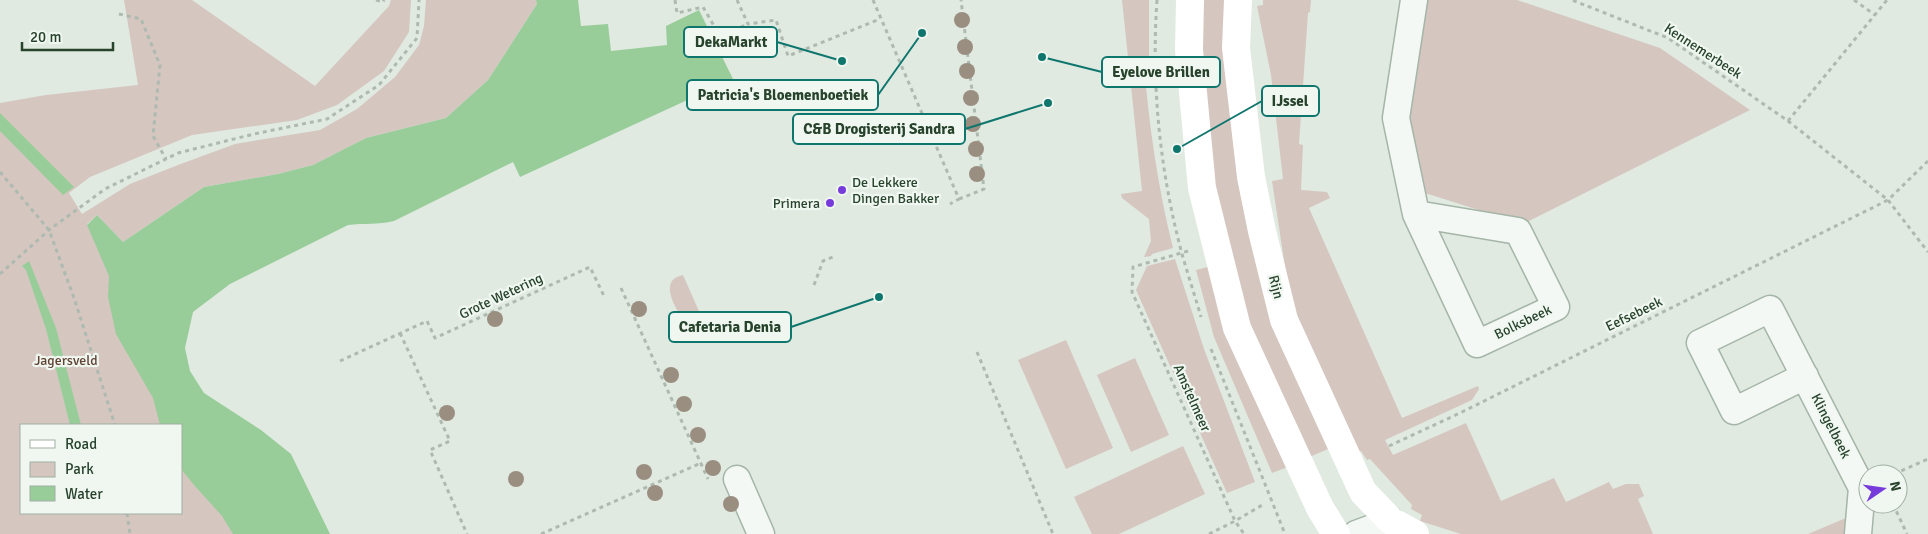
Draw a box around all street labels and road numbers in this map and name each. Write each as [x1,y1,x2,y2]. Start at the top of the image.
street label: Kennemerbeek [1661,20,1745,82]
street label: Grote Wetering [457,269,545,323]
street label: Rijn [1265,273,1287,301]
street label: Eefsebeek [1603,293,1665,335]
street label: Bolksbeek [1492,301,1554,343]
street label: Amstelmeer [1170,362,1215,435]
street label: Klingelbeek [1807,391,1855,461]

